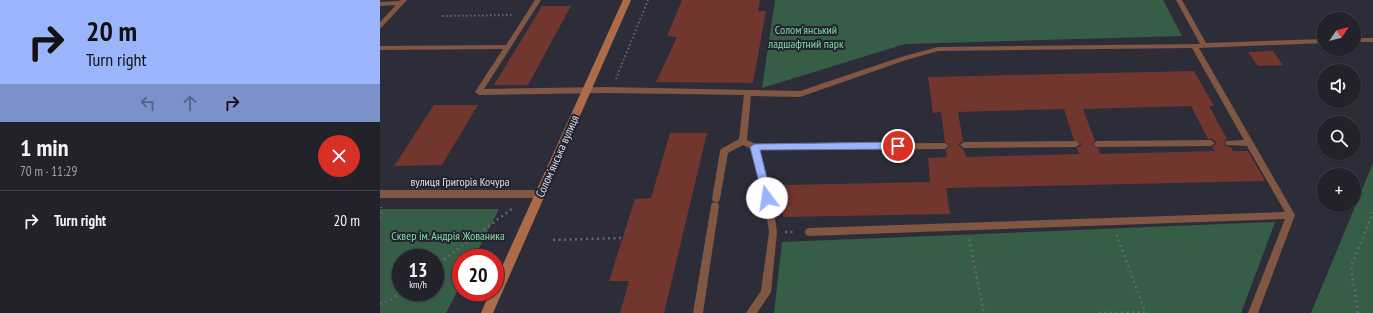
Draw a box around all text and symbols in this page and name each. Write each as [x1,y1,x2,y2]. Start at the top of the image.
text: 20 m [86,12,137,49]
north arrow [1317,12,1361,56]
map controls [1317,12,1361,212]
icon: right [20,16,72,68]
park label: Солом'янський ладшафтний парк [767,22,844,51]
text: Turn right [86,48,146,71]
button: sound [1317,64,1361,108]
icon: left [137,92,159,114]
icon: ahead [179,92,201,114]
icon: right [221,92,243,114]
street label: Соломʼянська вулиця [532,112,582,200]
button: search [1317,116,1361,160]
pin [881,129,915,163]
text: 1 min [20,132,68,163]
button: close [318,135,360,177]
icon: arrive [887,135,909,157]
text: 70 m · 11:29 [20,163,77,180]
button: + [1317,168,1361,212]
street label: вулиця Григорія Кочура [411,174,510,189]
position arrow [746,177,788,219]
icon: right [20,210,42,232]
text: Turn right [54,211,106,230]
text: 20 m [334,211,360,230]
park label: Сквер ім. Андрія Жованика [391,228,505,243]
speed limit sign: 20 [452,249,504,301]
text: 13 [408,257,428,283]
text: km/h [409,278,427,291]

